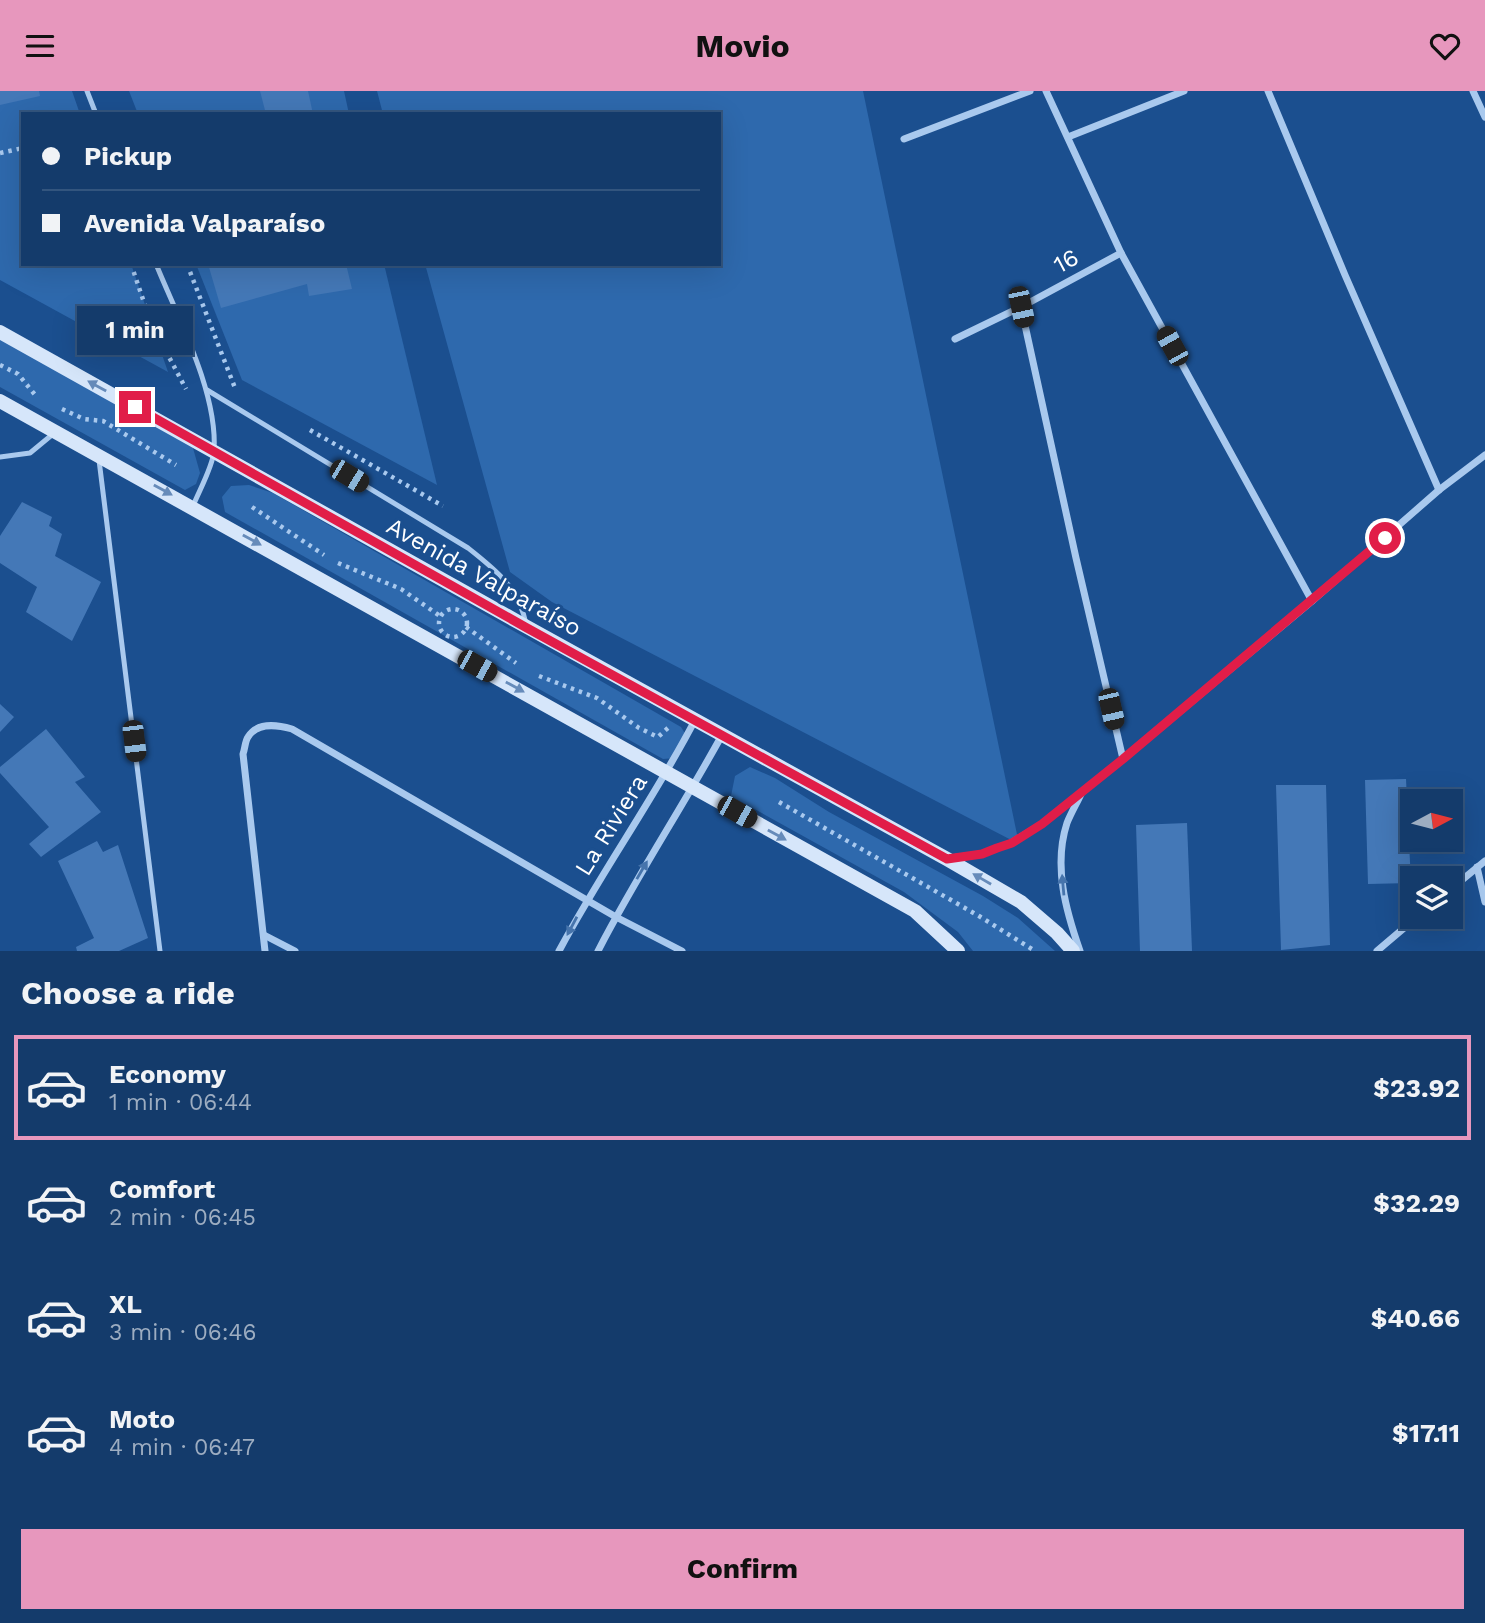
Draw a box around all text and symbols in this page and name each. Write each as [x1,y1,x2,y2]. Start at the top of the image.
icon: menu [21,27,59,65]
text: Movio [695,27,790,65]
icon: heart [1426,27,1464,65]
text: Pickup [84,141,172,171]
text: Avenida Valparaíso [84,208,325,238]
street label: 16 [1049,243,1083,279]
car [1007,284,1036,330]
callout: 1 min [77,306,193,355]
text: 1 min [105,317,165,344]
car [1153,323,1192,369]
one-way arrow [88,380,107,392]
route end [119,391,151,423]
car [326,456,373,496]
one-way arrow [153,484,172,496]
street label: Avenida Valparaíso [382,512,586,642]
route start [1369,522,1401,554]
one-way arrow [243,534,262,546]
car [454,647,501,685]
one-way arrow [505,681,525,693]
car [1097,686,1126,732]
car [122,719,147,763]
street label: La Riviera [569,769,653,881]
north arrow [1400,789,1463,852]
map controls [1400,789,1463,929]
car [714,793,761,831]
one-way arrow [768,829,787,841]
one-way arrow [636,860,648,879]
button: layers [1400,866,1463,929]
one-way arrow [972,873,991,885]
one-way arrow [1057,874,1068,896]
one-way arrow [567,916,579,936]
text: Choose a ride [21,974,235,1012]
icon: car [25,1056,88,1119]
text: Economy [109,1059,226,1089]
text: $23.92 [1373,1073,1460,1103]
text: 1 min · 06:44 [109,1089,252,1116]
icon: car [25,1171,88,1234]
text: Comfort [109,1174,215,1204]
text: $32.29 [1373,1188,1460,1218]
text: 2 min · 06:45 [109,1204,256,1231]
icon: car [25,1286,88,1349]
text: XL [109,1289,142,1319]
text: $40.66 [1371,1303,1460,1333]
text: 3 min · 06:46 [109,1319,257,1346]
icon: car [25,1401,88,1464]
text: Moto [109,1404,175,1434]
text: $17.11 [1392,1418,1460,1448]
text: 4 min · 06:47 [109,1434,255,1461]
button: Confirm [21,1529,1464,1609]

